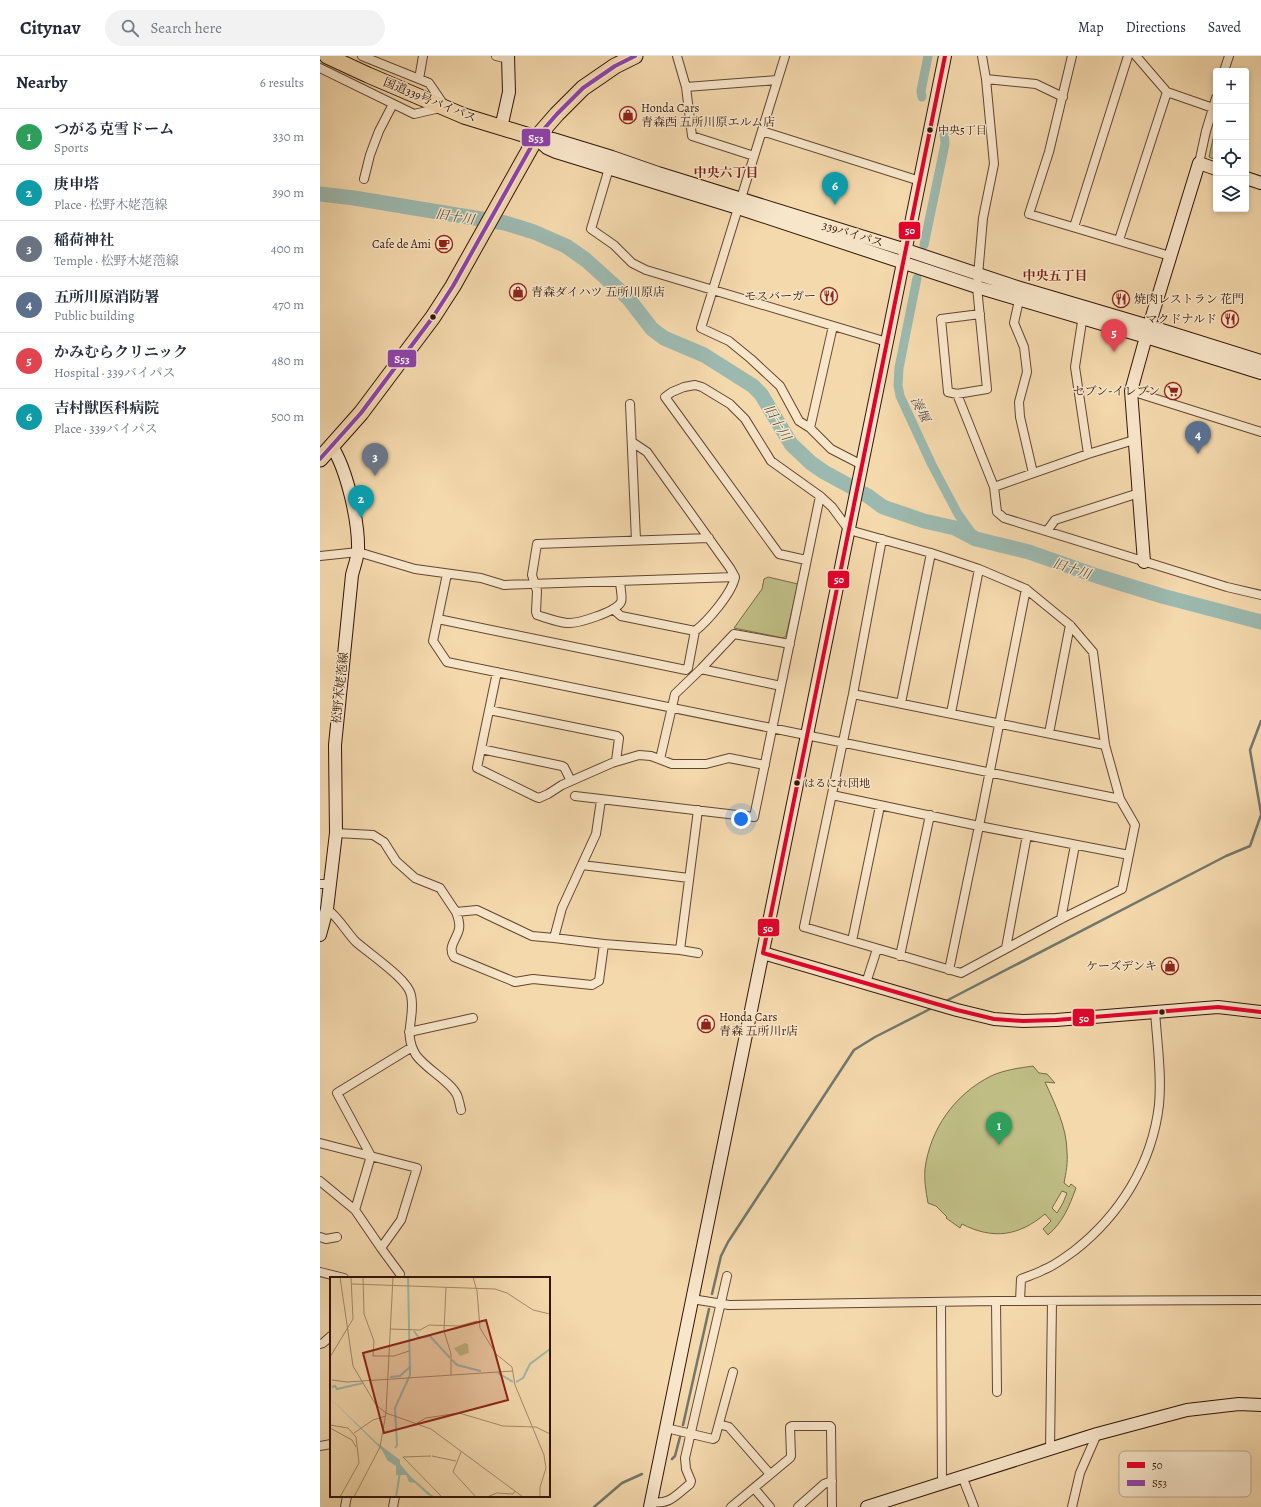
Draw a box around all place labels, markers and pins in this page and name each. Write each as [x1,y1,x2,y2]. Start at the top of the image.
place label: Honda Cars 青森西 五所川原エルム店 [641,100,775,130]
shop icon: Honda Cars 青森西 五所川原エルム店 [618,105,638,125]
place label: 中央5丁目 [938,123,987,138]
marker: 中央5丁目 [925,125,935,135]
pin: 6 [822,172,848,205]
cafe icon: Cafe de Ami [434,234,454,254]
place label: Cafe de Ami [372,236,431,252]
shop icon: 青森ダイハツ 五所川原店 [508,282,528,302]
place label: 青森ダイハツ 五所川原店 [531,284,665,300]
restaurant icon: モスバーガー [819,286,839,306]
place label: モスバーガー [744,288,816,304]
restaurant icon: 焼肉レストラン 花門 [1111,289,1131,309]
place label: 焼肉レストラン 花門 [1134,291,1244,307]
restaurant icon: マクドナルド [1220,309,1240,329]
place label: マクドナルド [1146,311,1217,327]
unlabelled marker [428,312,438,322]
pin: 5 [1101,319,1127,352]
supermarket icon: セブン-イレブン [1163,381,1183,401]
place label: セブン-イレブン [1072,383,1160,399]
pin: 4 [1185,421,1211,454]
pin: 3 [362,443,388,476]
pin: 2 [348,485,374,518]
place label: はるにれ団地 [804,776,870,791]
marker: はるにれ団地 [792,778,802,788]
shop icon: ケーズデンキ [1160,956,1180,976]
place label: ケーズデンキ [1086,958,1157,974]
unlabelled marker [1157,1007,1167,1017]
place label: Honda Cars 青森 五所川r店 [719,1009,798,1039]
shop icon: Honda Cars 青森 五所川r店 [696,1014,716,1034]
pin: 1 [986,1112,1012,1145]

